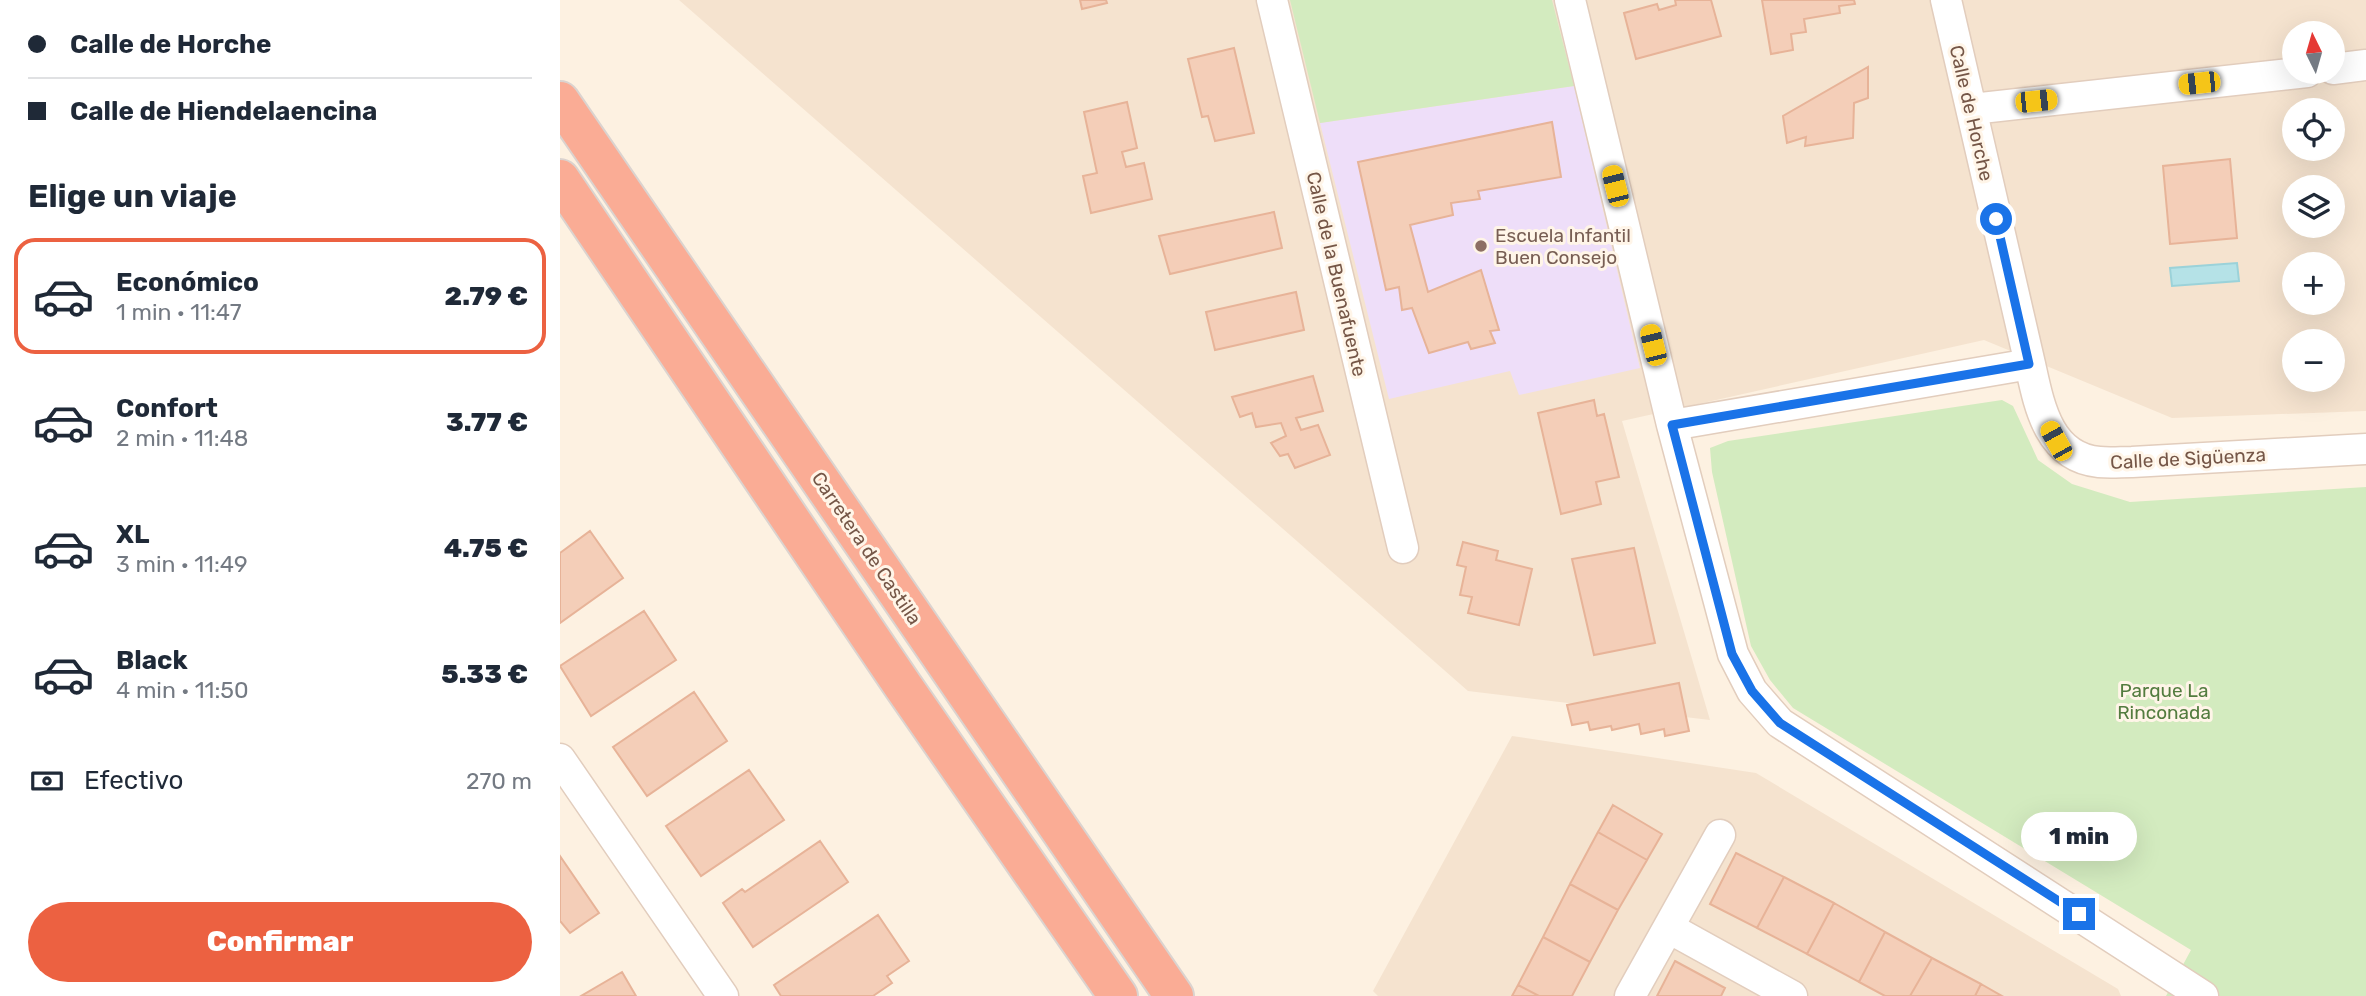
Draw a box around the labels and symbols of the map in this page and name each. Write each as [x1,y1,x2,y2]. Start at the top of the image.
north arrow [2282,21,2345,84]
street label: Calle de Horche [1945,43,1998,183]
car [2178,70,2221,96]
car [2015,88,2058,114]
car [1600,163,1631,209]
street label: Calle de la Buenafuente [1302,169,1371,379]
route start [1980,203,2012,235]
place label: Escuela Infantil Buen Consejo [1495,224,1631,269]
marker: Escuela Infantil Buen Consejo [1473,238,1489,254]
car [1638,322,1669,368]
car [2037,418,2076,464]
street label: Calle de Sigüenza [2110,443,2266,474]
street label: Carretera de Castilla [807,467,926,629]
park label: Parque La Rinconada [2117,679,2211,724]
callout: 1 min [2021,813,2137,862]
route end [2063,898,2095,930]

